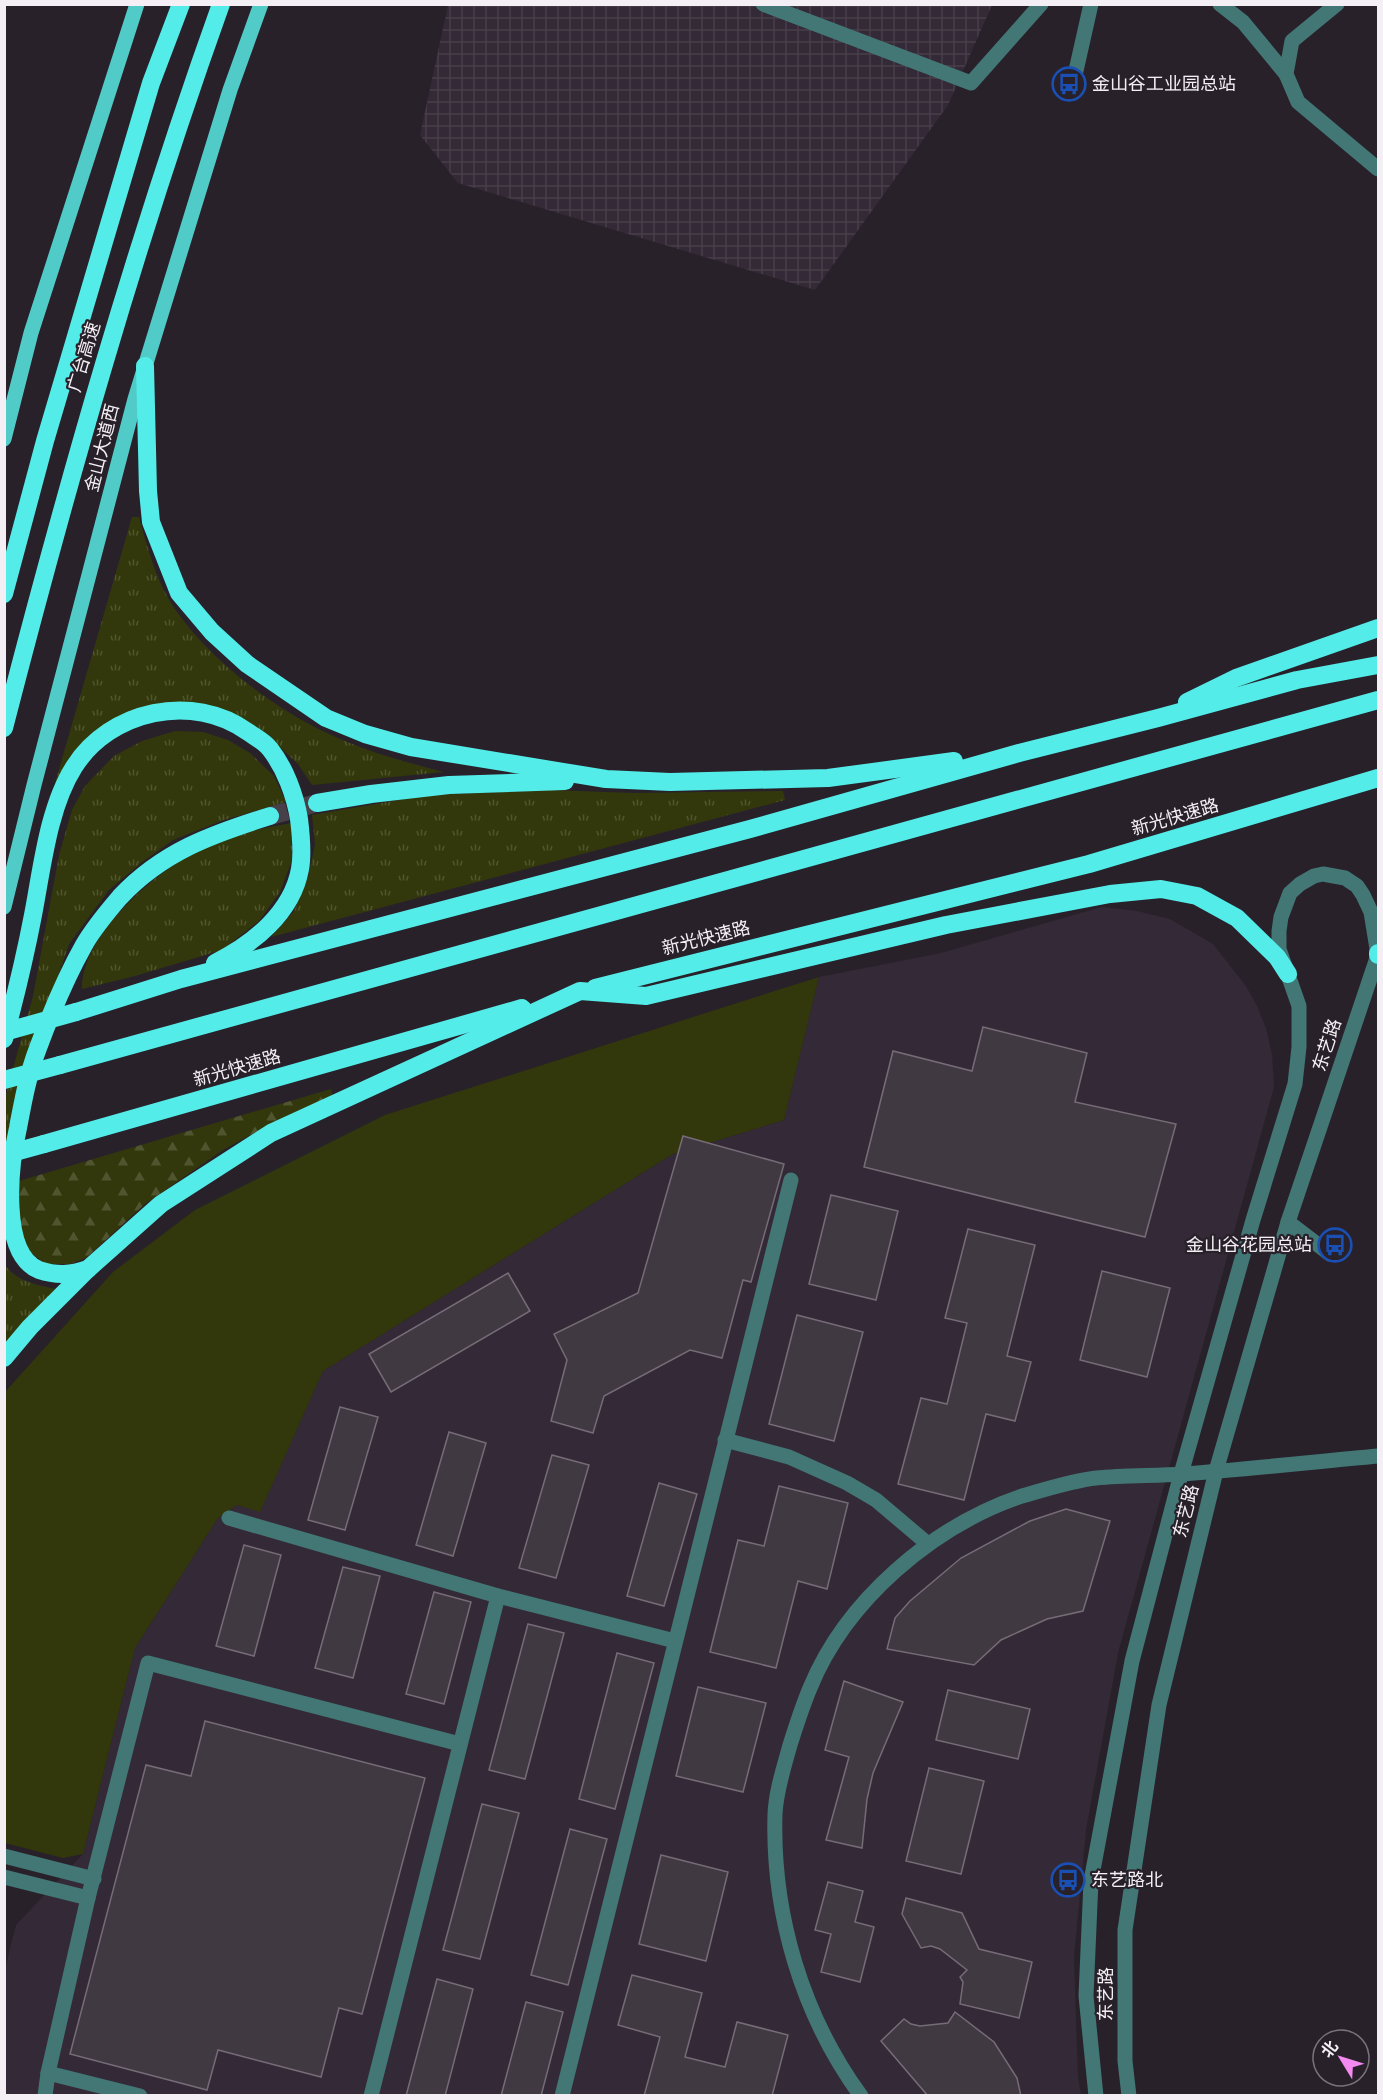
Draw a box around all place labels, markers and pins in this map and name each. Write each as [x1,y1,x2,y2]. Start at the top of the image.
bus stop icon: 金山谷工业园总站 [1051,66,1087,102]
place label: 金山谷工业园总站 [1092,73,1236,95]
bus stop icon: 金山谷花园总站 [1317,1227,1353,1263]
place label: 金山谷花园总站 [1186,1234,1312,1256]
bus stop icon: 东艺路北 [1050,1862,1086,1898]
place label: 东艺路北 [1091,1869,1163,1891]

